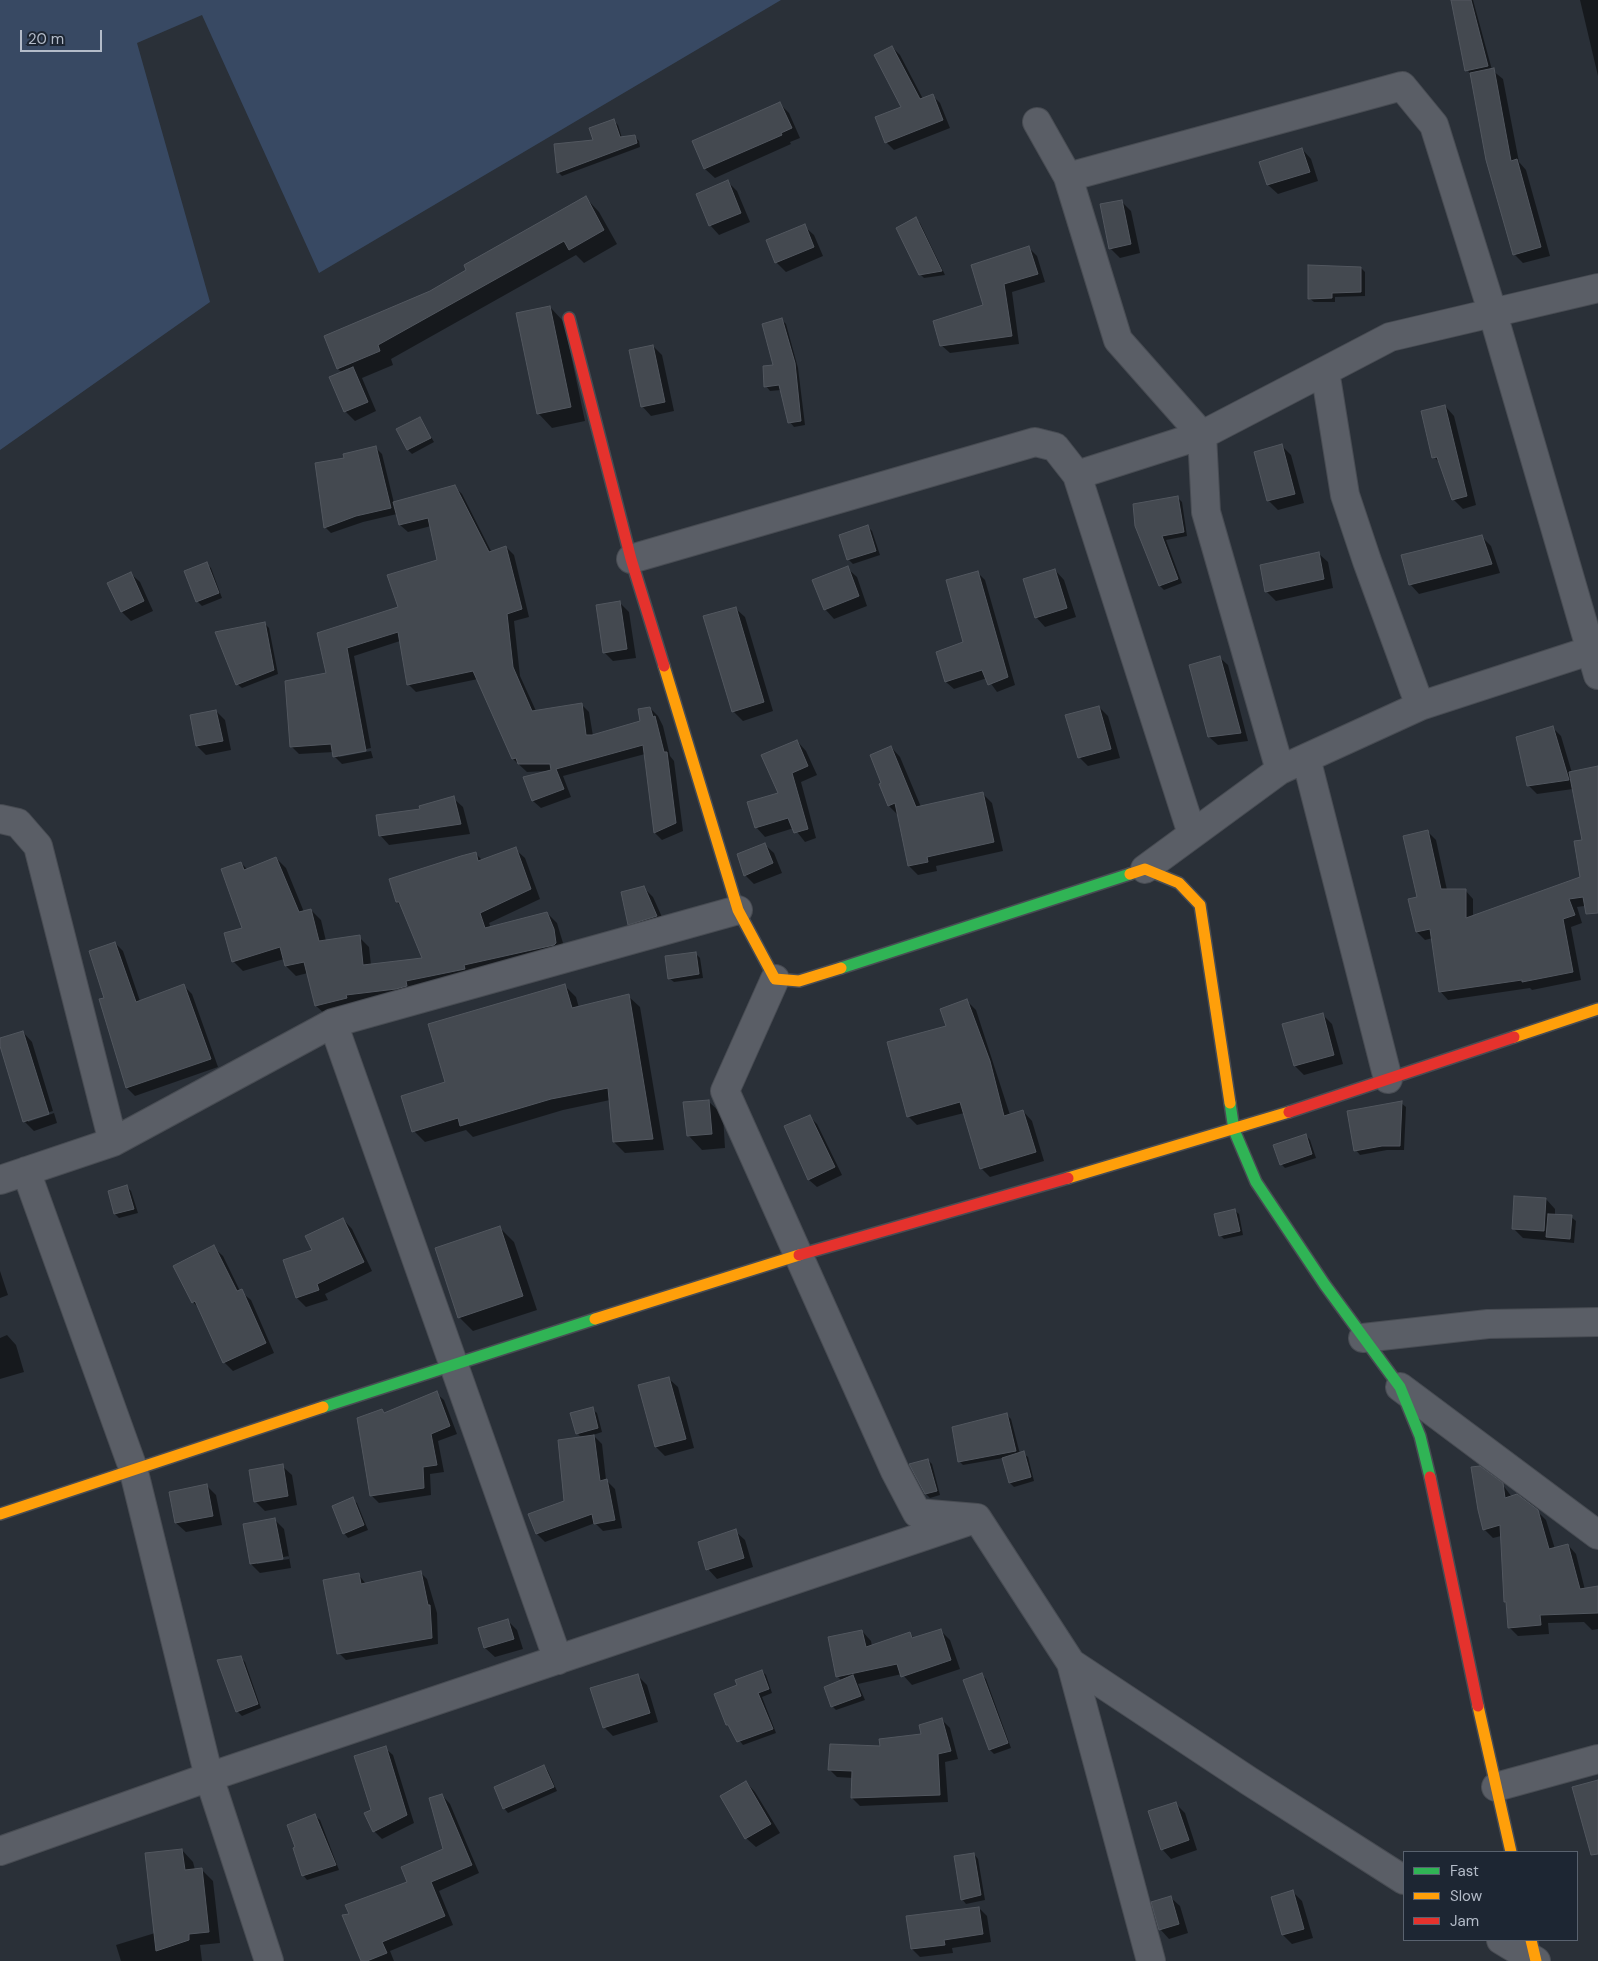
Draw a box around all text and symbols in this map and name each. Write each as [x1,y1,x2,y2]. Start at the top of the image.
scale bar [22,20,105,52]
text: 20 m [28,29,64,49]
legend [1403,1851,1578,1941]
text: Fast [1450,1861,1479,1881]
text: Slow [1450,1886,1482,1906]
text: Jam [1450,1911,1479,1931]

